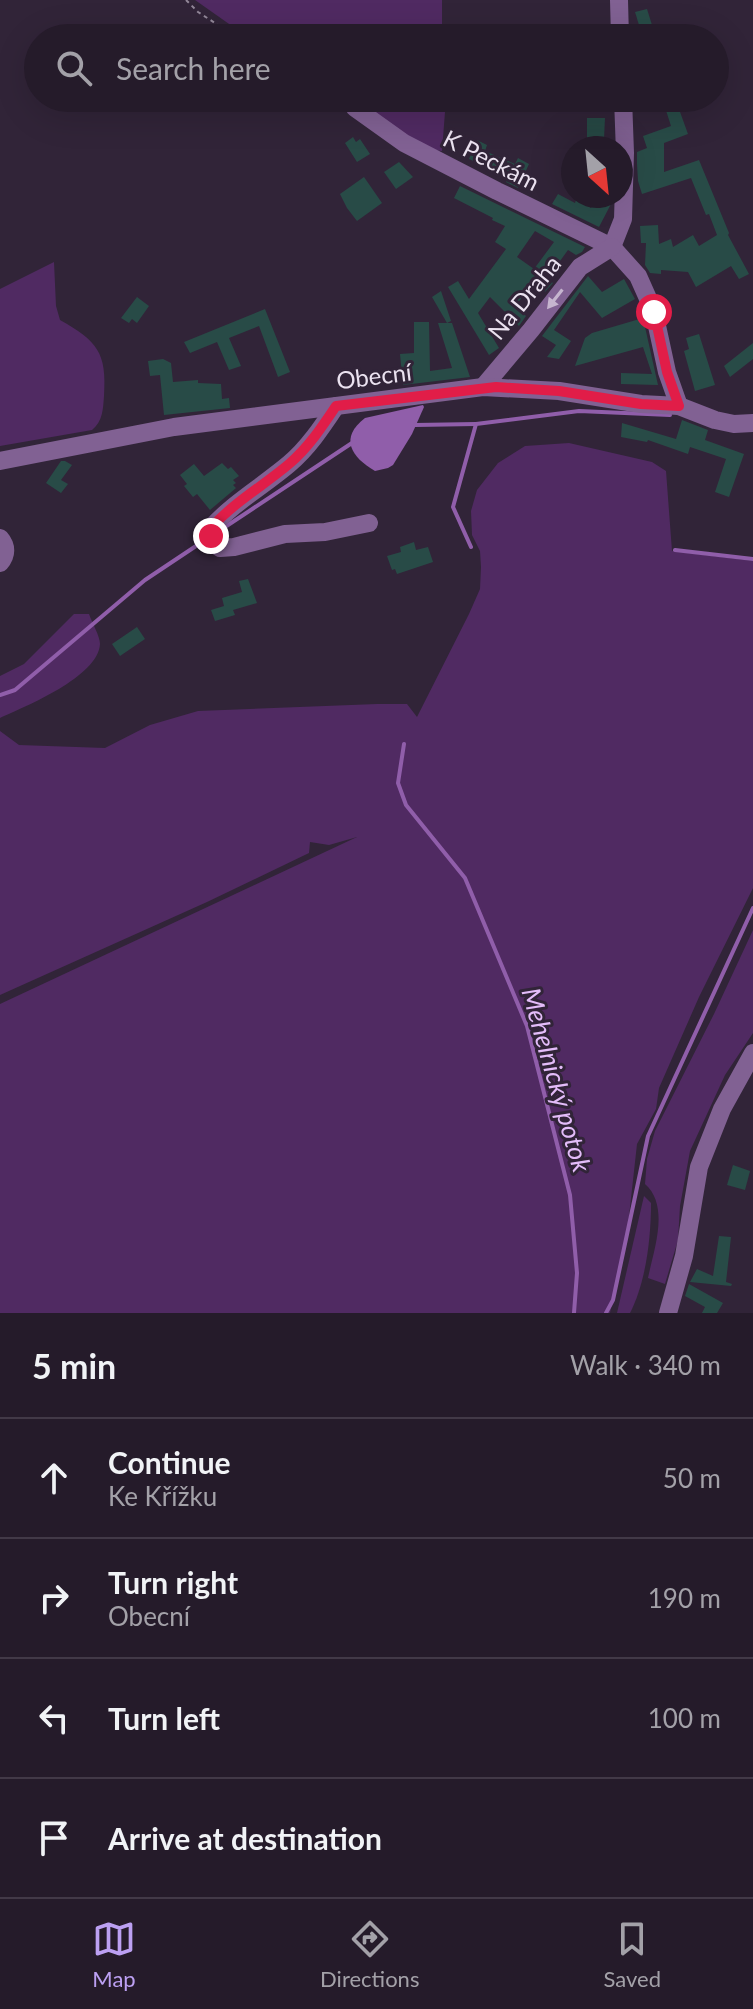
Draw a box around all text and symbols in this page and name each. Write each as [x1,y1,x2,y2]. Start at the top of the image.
search box [24,24,729,112]
icon: search [52,46,96,90]
text: Search here [116,50,271,86]
street label: K Peckám [439,123,545,196]
north arrow [561,136,633,208]
street label: Na Draha [481,249,567,345]
one-way arrow [548,289,564,309]
route start [636,294,672,330]
street label: Obecní [334,356,414,395]
route end [193,518,229,554]
water label: Mehelnický potok [515,984,599,1176]
text: 5 min [32,1345,116,1386]
text: Walk · 340 m [570,1349,721,1381]
text: Continue [108,1444,231,1480]
icon: ahead [32,1456,76,1500]
text: 50 m [663,1462,721,1494]
text: Ke Křížku [108,1480,217,1512]
text: Turn right [108,1564,238,1600]
icon: right [32,1576,76,1620]
text: 190 m [648,1582,721,1614]
text: Obecní [108,1600,190,1632]
icon: left [32,1696,76,1740]
text: Turn left [108,1700,220,1736]
text: 100 m [648,1702,721,1734]
icon: arrive [32,1816,76,1860]
text: Arrive at destination [108,1820,382,1856]
tab: Map [92,1917,136,1992]
tab: Directions [320,1917,419,1992]
tab: Saved [603,1917,661,1992]

